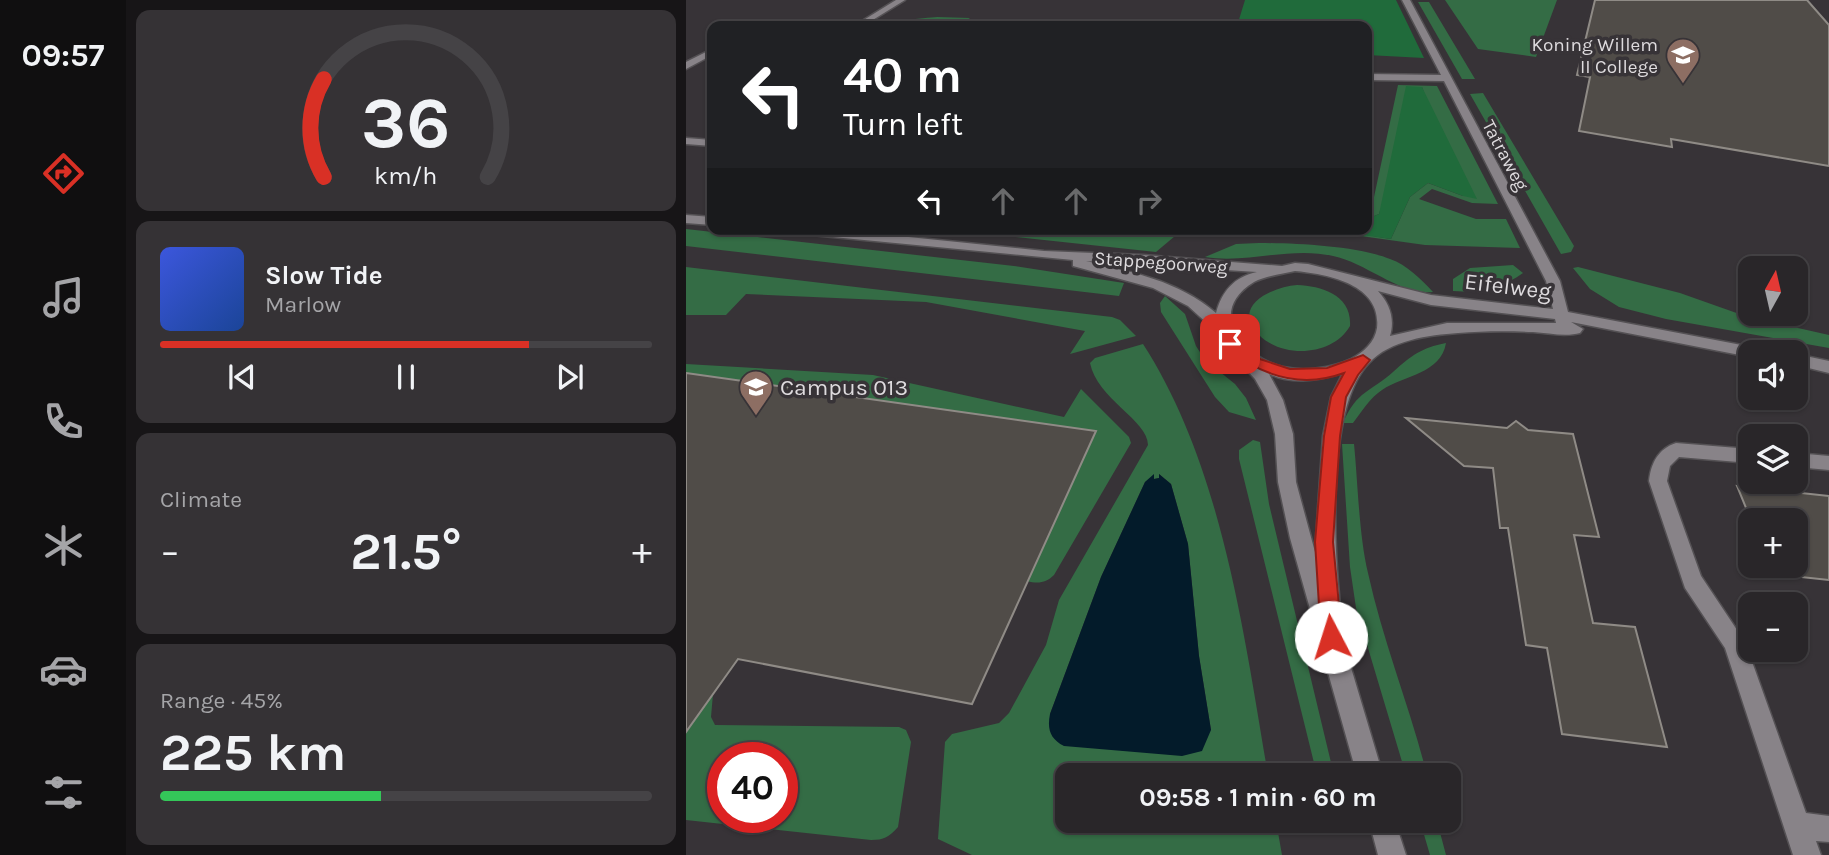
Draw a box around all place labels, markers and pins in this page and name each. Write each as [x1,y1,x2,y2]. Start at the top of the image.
place label: Koning Willem II College [1531,34,1658,78]
school or university icon: Koning Willem II College [1664,36,1702,85]
pin [1200,314,1260,374]
school or university icon: Campus 013 [737,368,775,417]
place label: Campus 013 [780,374,908,401]

